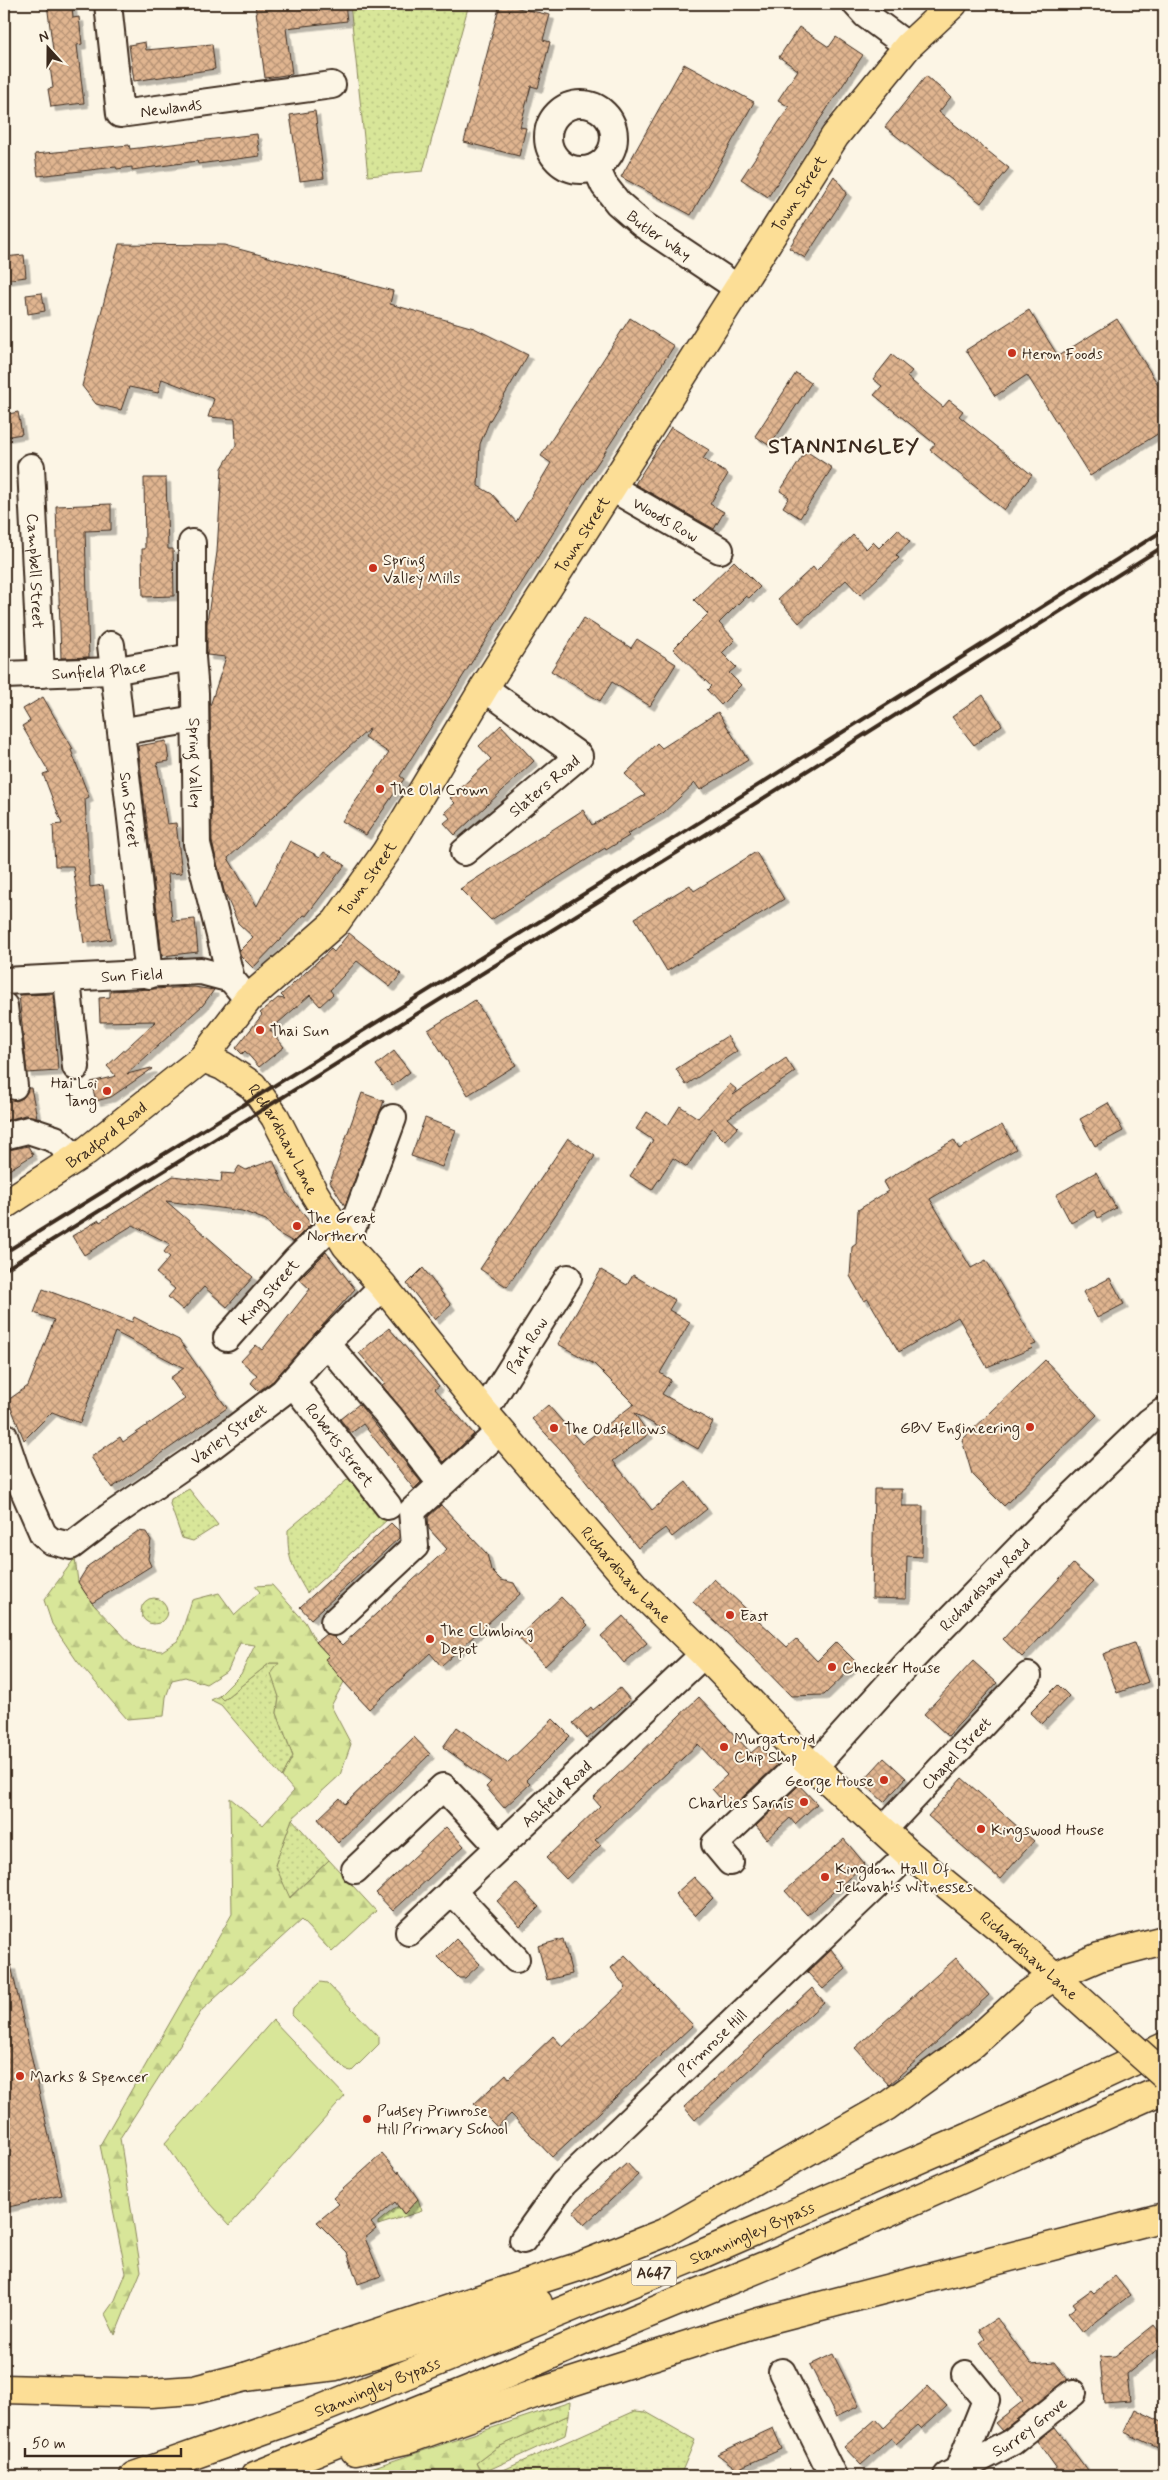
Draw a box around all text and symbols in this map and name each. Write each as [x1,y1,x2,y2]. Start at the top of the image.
north arrow [22,22,72,72]
text: N [36,27,51,47]
street label: Newlands [139,94,203,123]
street label: Town Street [767,151,832,237]
street label: Butler Way [622,206,695,266]
place label: Heron Foods [1022,344,1103,365]
marker: Heron Foods [1006,347,1018,359]
district label: STANNINGLEY [768,433,920,461]
street label: Town Street [551,492,616,578]
street label: Woods Row [628,493,702,547]
street label: Campbell Street [21,513,48,630]
place label: Spring Valley Mills [383,550,460,589]
marker: Spring Valley Mills [367,562,379,574]
street label: Sunfield Place [51,656,148,685]
street label: Spring Valley [183,718,206,808]
street label: Slaters Road [505,751,585,822]
street label: Sun Street [114,771,143,850]
place label: The Old Crown [390,780,489,801]
marker: The Old Crown [374,783,386,795]
street label: Town Street [334,837,402,921]
street label: Sun Field [100,964,163,988]
place label: Thai Sun [270,1021,330,1042]
marker: Thai Sun [254,1024,266,1036]
place label: Hai Loi Tang [51,1073,97,1113]
street label: Richardshaw Lane [243,1080,322,1199]
marker: Hai Loi Tang [101,1085,113,1097]
street label: Bradford Road [62,1098,152,1174]
place label: The Great Northern [307,1208,376,1247]
marker: The Great Northern [291,1220,303,1232]
street label: King Street [234,1255,305,1330]
street label: Park Row [502,1314,553,1378]
street label: Varley Street [187,1399,271,1470]
street label: Roberts Street [300,1399,379,1492]
place label: GBV Engineering [900,1418,1020,1440]
place label: The Oddfellows [564,1419,666,1440]
marker: GBV Engineering [1024,1421,1036,1433]
marker: The Oddfellows [548,1422,560,1434]
street label: Richardshaw Lane [575,1523,676,1629]
street label: Richardshaw Road [936,1534,1036,1636]
place label: East [740,1606,768,1627]
marker: East [724,1609,736,1621]
place label: The Climbing Depot [440,1621,534,1660]
marker: The Climbing Depot [424,1633,436,1645]
place label: Checker House [842,1658,941,1679]
marker: Checker House [826,1661,838,1673]
street label: Chapel Street [917,1713,996,1795]
place label: Murgatroyd Chip Shop [734,1729,815,1768]
marker: Murgatroyd Chip Shop [718,1741,730,1753]
street label: Ashfield Road [517,1756,597,1833]
place label: George House [785,1771,874,1793]
marker: George House [878,1774,890,1786]
place label: Charlies Sarnis [688,1793,794,1814]
marker: Charlies Sarnis [798,1796,810,1808]
place label: Kingswood House [991,1820,1104,1842]
marker: Kingswood House [975,1823,987,1835]
place label: Kingdom Hall Of Jehovah's Witnesses [835,1859,973,1898]
marker: Kingdom Hall Of Jehovah's Witnesses [819,1871,831,1883]
street label: Richardshaw Lane [975,1907,1083,2006]
street label: Primrose Hill [673,2005,752,2082]
place label: Marks & Spencer [30,2067,148,2088]
marker: Marks & Spencer [14,2070,26,2082]
place label: Pudsey Primrose Hill Primary School [377,2101,508,2140]
marker: Pudsey Primrose Hill Primary School [361,2113,373,2125]
street label: Stanningley Bypass [687,2197,818,2270]
road number: A647 [632,2260,676,2286]
street label: Stanningley Bypass [311,2353,444,2423]
street label: Surrey Grove [989,2393,1072,2463]
scale bar [25,2425,181,2457]
text: 50 m [32,2434,66,2454]

